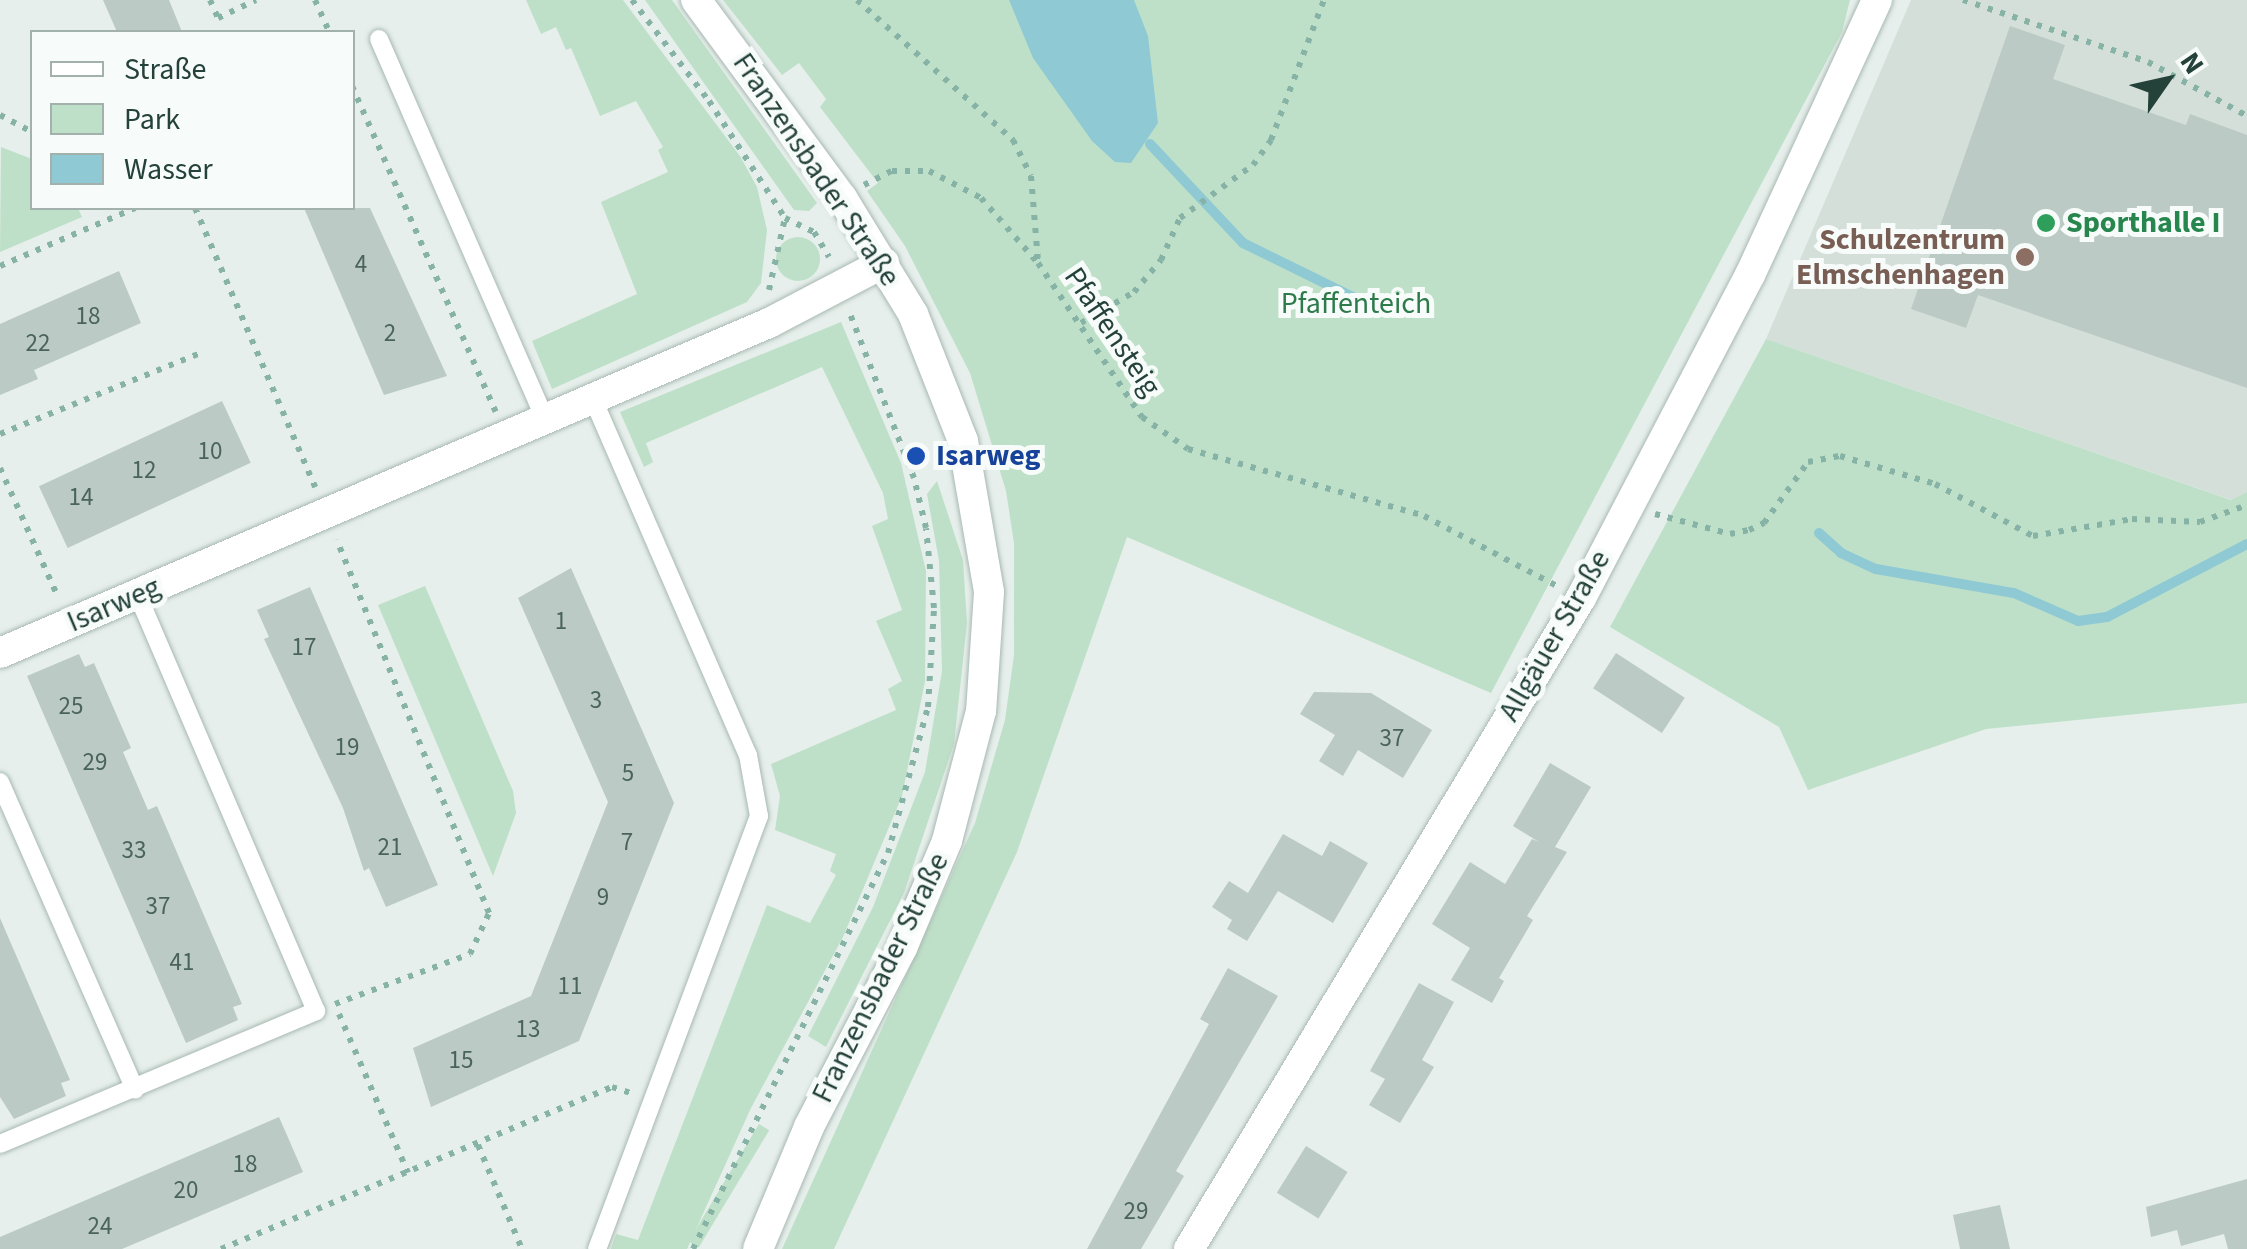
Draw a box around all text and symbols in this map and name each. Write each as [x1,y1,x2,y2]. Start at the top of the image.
legend [30,30,355,210]
north arrow [2117,30,2217,130]
text: N [2170,44,2214,82]
street label: Franzensbader Straße [725,47,907,293]
text: Straße [124,48,206,91]
text: Park [124,98,180,141]
text: Wasser [124,148,213,191]
place label: Sporthalle I [2066,205,2221,241]
marker: Sporthalle I [2035,212,2057,234]
place label: Schulzentrum Elmschenhagen [1796,222,2005,292]
marker: Schulzentrum Elmschenhagen [2014,246,2036,268]
house number: 4 [355,249,367,279]
street label: Pfaffensteig [1056,261,1168,403]
park label: Pfaffenteich [1281,286,1431,322]
house number: 18 [76,301,100,331]
house number: 2 [384,318,396,348]
house number: 22 [26,328,50,358]
house number: 10 [198,436,222,466]
place label: Isarweg [936,438,1041,474]
marker: Isarweg [905,445,927,467]
house number: 12 [132,455,156,485]
house number: 14 [69,482,93,512]
street label: Allgäuer Straße [1492,544,1618,728]
street label: Isarweg [62,569,166,641]
house number: 1 [555,606,567,636]
house number: 17 [292,632,316,662]
house number: 3 [590,685,602,715]
house number: 25 [59,691,83,721]
house number: 37 [1380,723,1404,753]
house number: 19 [335,732,359,762]
house number: 29 [83,747,107,777]
house number: 5 [622,758,634,788]
house number: 7 [621,827,633,857]
house number: 21 [378,832,402,862]
house number: 33 [122,835,146,865]
street label: Franzensbader Straße [805,847,957,1109]
house number: 9 [597,882,609,912]
house number: 37 [146,891,170,921]
house number: 41 [170,947,194,977]
house number: 11 [558,971,582,1001]
house number: 13 [516,1014,540,1044]
house number: 15 [449,1045,473,1075]
house number: 18 [233,1149,257,1179]
house number: 20 [174,1175,198,1205]
house number: 29 [1124,1196,1148,1226]
house number: 24 [88,1211,112,1241]

